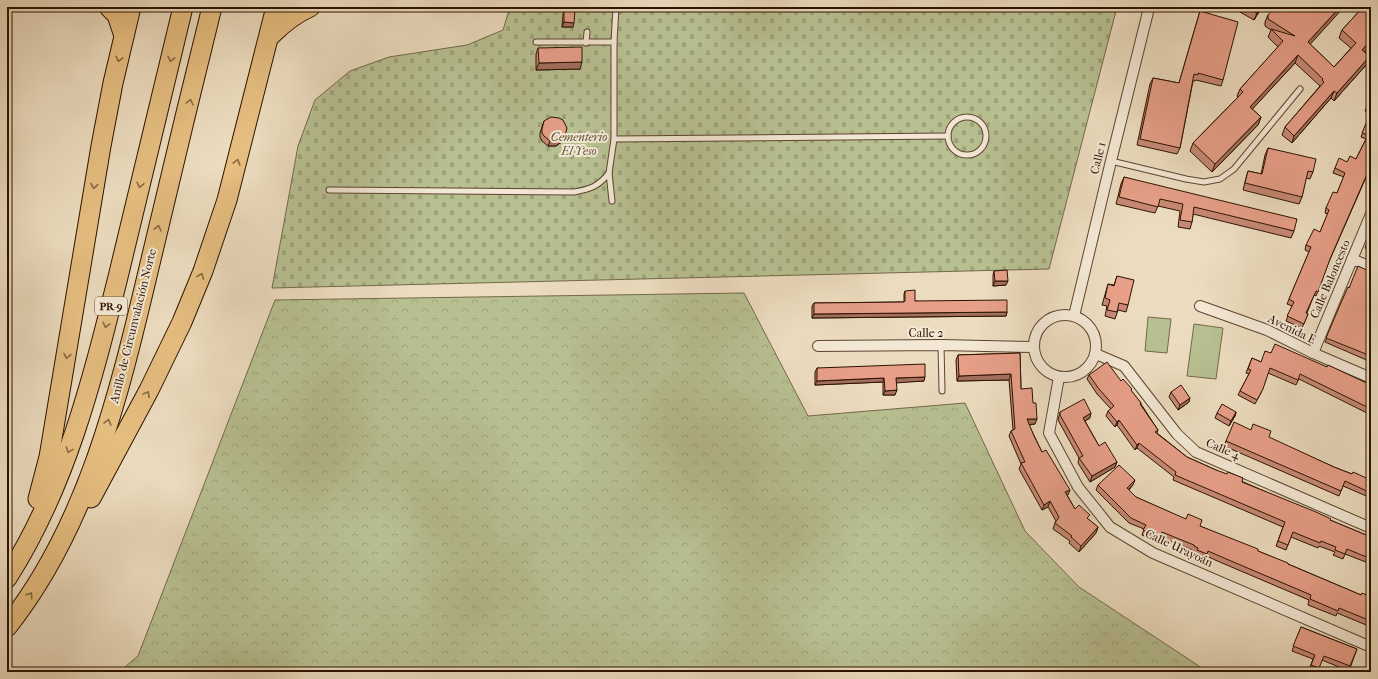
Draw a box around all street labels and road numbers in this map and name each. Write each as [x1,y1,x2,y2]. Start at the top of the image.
street label: Calle 1 [1087,140,1109,176]
street label: Calle Baloncesto [1307,238,1353,320]
street label: Anillo de Circunvalación Norte [107,247,159,406]
road number: PR-9 [95,297,127,315]
street label: Avenida E [1265,311,1318,347]
street label: Calle 2 [909,326,943,340]
street label: Calle 4 [1204,435,1243,463]
street label: Calle Urayoán [1143,526,1215,570]

